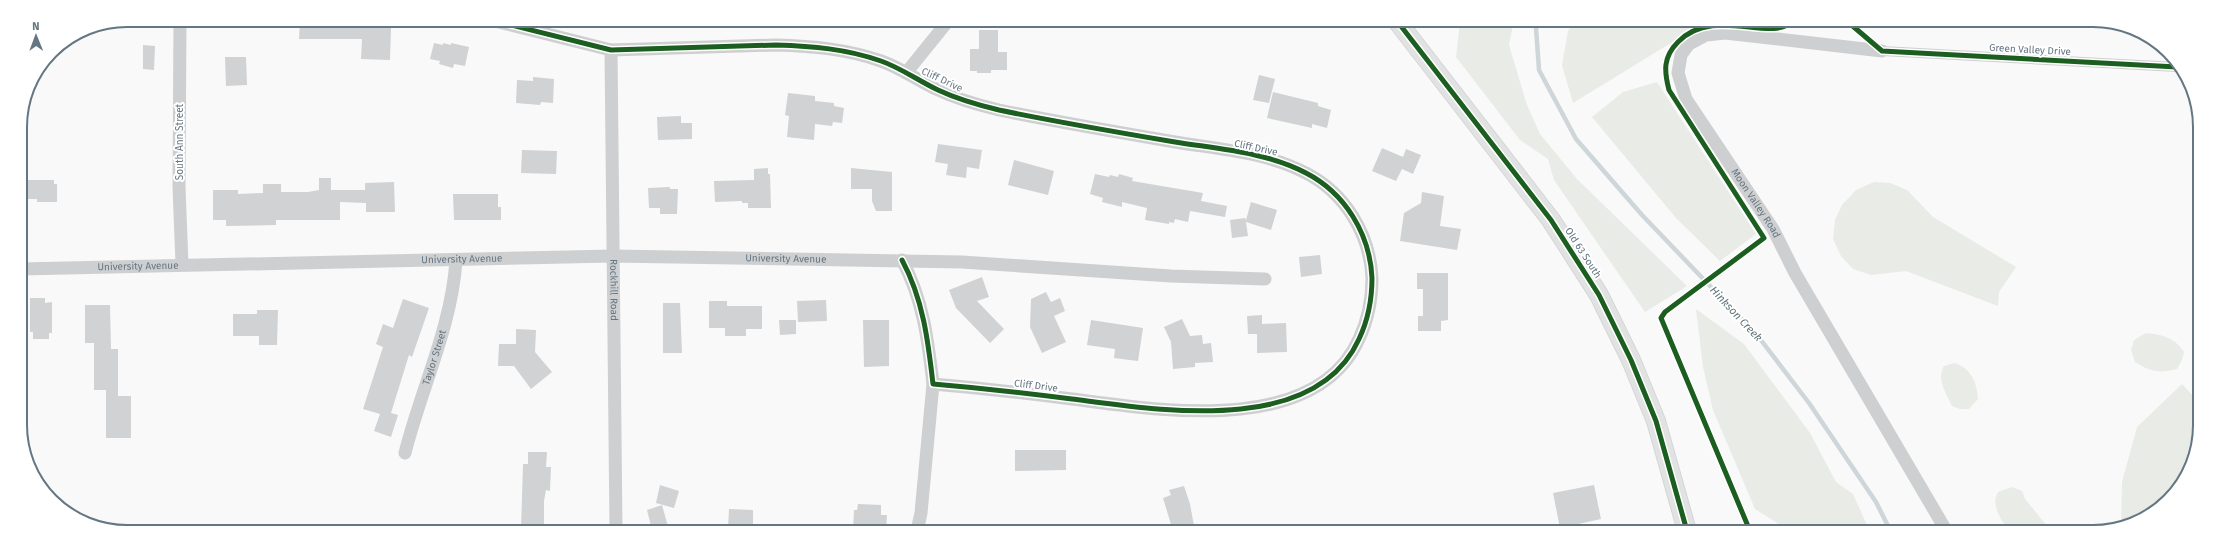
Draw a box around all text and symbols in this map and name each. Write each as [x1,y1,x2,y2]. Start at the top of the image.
north arrow [16,16,56,56]
text: N [32,20,40,33]
street label: Green Valley Drive [1989,42,2071,58]
street label: Cliff Drive [919,65,965,95]
street label: South Ann Street [174,103,186,180]
street label: Cliff Drive [1233,138,1279,158]
street label: Moon Valley Road [1728,167,1783,240]
street label: Old 63 South [1562,225,1604,281]
street label: University Avenue [421,252,503,266]
street label: University Avenue [745,252,827,266]
street label: Rockhill Road [607,259,620,321]
street label: University Avenue [97,260,179,273]
water label: Hinkson Creek [1707,284,1765,344]
street label: Taylor Street [420,328,449,387]
street label: Cliff Drive [1013,377,1059,395]

